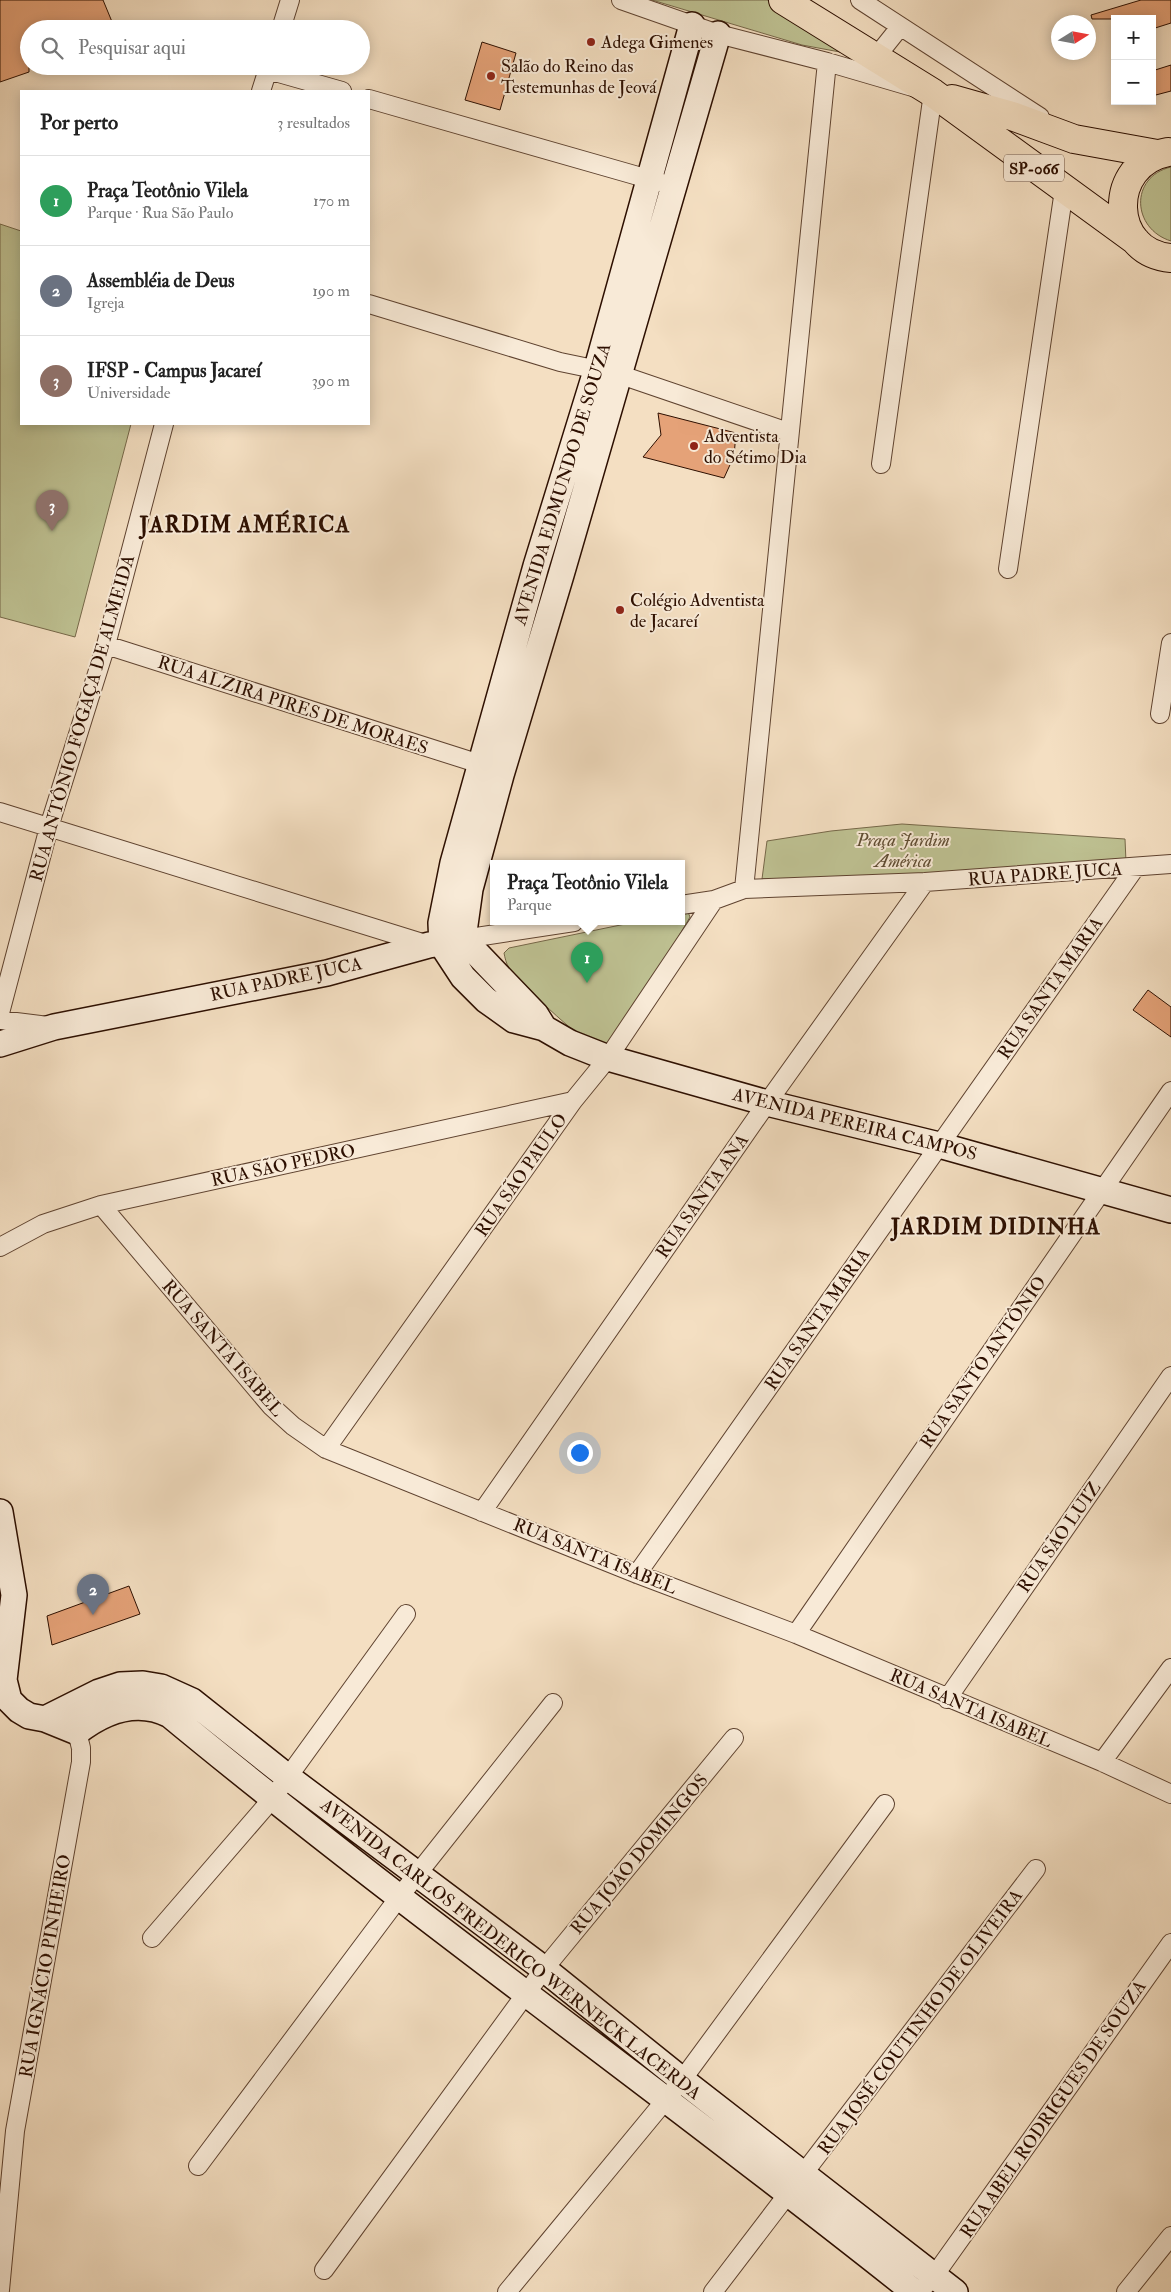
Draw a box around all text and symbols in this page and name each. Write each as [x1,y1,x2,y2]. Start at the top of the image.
north arrow [1051,15,1096,60]
map controls [1111,15,1156,105]
button: + [1111,15,1156,60]
search box [20,20,370,75]
place label: Adega Gimenes [600,31,713,54]
icon: search [38,34,66,62]
text: Pesquisar aqui [78,36,186,60]
marker: Adega Gimenes [585,36,597,48]
place label: Salão do Reino das Testemunhas de Jeová [501,55,657,99]
button: − [1111,60,1156,105]
marker: Salão do Reino das Testemunhas de Jeová [485,70,497,82]
text: Por perto [40,109,118,136]
text: 3 resultados [277,113,350,133]
road number: SP-066 [1004,154,1064,182]
text: Praça Teotônio Vilela [87,179,248,203]
text: 1 [53,191,59,211]
text: 170 m [313,191,350,211]
text: Parque · Rua São Paulo [87,203,233,223]
text: Assembléia de Deus [87,269,235,293]
text: 2 [52,281,60,301]
text: 190 m [312,281,350,301]
text: Igreja [87,293,124,313]
street label: AVENIDA EDMUNDO DE SOUZA [508,340,617,629]
text: IFSP - Campus Jacareí [87,359,261,383]
text: 3 [53,371,59,391]
text: 390 m [312,371,350,391]
text: Universidade [87,383,171,403]
place label: Adventista do Sétimo Dia [703,425,807,469]
marker: Adventista do Sétimo Dia [688,440,700,452]
pin: 3 [36,490,68,531]
district label: JARDIM AMÉRICA [139,509,350,540]
street label: RUA ANTÔNIO FOGAÇA DE ALMEIDA [25,551,140,884]
place label: Colégio Adventista de Jacareí [630,589,765,633]
marker: Colégio Adventista de Jacareí [614,604,626,616]
street label: RUA ALZIRA PIRES DE MORAES [155,651,431,760]
park label: Praça Jardim América [855,829,950,873]
street label: RUA PADRE JUCA [967,858,1124,891]
popup [490,860,685,925]
text: Praça Teotônio Vilela [507,871,668,895]
text: Parque [507,895,552,915]
street label: RUA SANTA MARIA [993,912,1108,1064]
pin: 1 [571,942,603,983]
street label: RUA PADRE JUCA [208,952,365,1007]
street label: AVENIDA PEREIRA CAMPOS [729,1083,979,1166]
street label: RUA SÃO PAULO [470,1109,573,1241]
street label: RUA SANTA ANA [651,1129,754,1263]
street label: RUA SÃO PEDRO [209,1139,357,1192]
district label: JARDIM DIDINHA [890,1213,1101,1242]
street label: RUA SANTA MARIA [760,1243,875,1395]
street label: RUA SANTO ANTÔNIO [915,1272,1052,1453]
street label: RUA SANTA ISABEL [157,1275,288,1422]
your location [567,1440,593,1466]
street label: RUA SÃO LUIZ [1013,1477,1106,1597]
street label: RUA SANTA ISABEL [510,1513,680,1600]
pin: 2 [77,1574,109,1615]
street label: RUA SANTA ISABEL [886,1664,1056,1753]
street label: RUA JOÃO DOMINGOS [565,1769,713,1939]
street label: AVENIDA CARLOS FREDERICO WERNECK LACERDA [315,1793,706,2105]
street label: RUA IGNÁCIO PINHEIRO [15,1853,76,2079]
street label: RUA JOSÉ COUTINHO DE OLIVEIRA [813,1885,1028,2160]
street label: RUA ABEL RODRIGUES DE SOUZA [955,1976,1152,2243]

